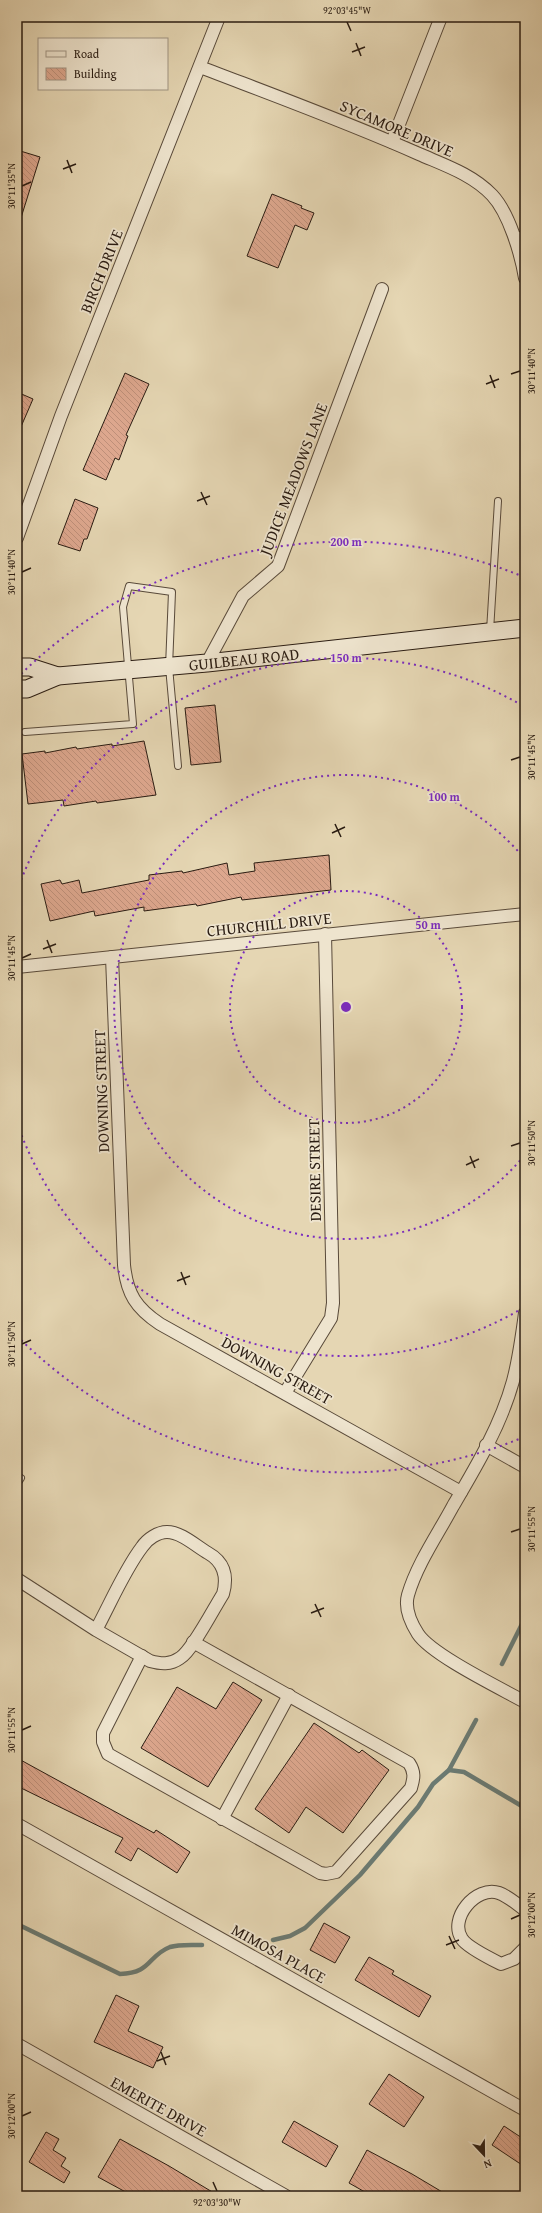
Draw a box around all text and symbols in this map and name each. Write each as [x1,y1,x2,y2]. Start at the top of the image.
text: 92°03'45"W [323,3,371,18]
legend [38,38,168,90]
text: Road [74,45,100,62]
text: Building [74,65,117,82]
street label: SYCAMORE DRIVE [336,93,458,163]
text: 30°11'35"N [4,163,19,209]
street label: BIRCH DRIVE [73,225,129,317]
text: 30°11'40"N [524,348,539,394]
street label: JUDICE MEADOWS LANE [252,399,333,561]
text: 200 m [330,533,363,550]
text: 30°11'40"N [4,549,19,595]
street label: GUILBEAU ROAD [188,641,301,677]
text: 150 m [330,649,363,666]
text: 30°11'45"N [524,734,539,780]
text: 100 m [428,788,461,805]
street label: CHURCHILL DRIVE [206,906,332,942]
text: 50 m [415,916,441,933]
text: 30°11'45"N [4,935,19,981]
centre of rings [339,1000,353,1014]
street label: DOWNING STREET [87,1029,115,1153]
street label: DESIRE STREET [301,1119,327,1221]
text: 30°11'50"N [524,1120,539,1166]
text: 30°11'50"N [4,1321,19,1367]
street label: DOWNING STREET [217,1330,337,1410]
text: 30°11'55"N [524,1506,539,1552]
text: 30°11'55"N [4,1707,19,1753]
text: 30°12'00"N [524,1892,539,1938]
street label: MIMOSA PLACE [227,1917,331,1989]
street label: EMERITE DRIVE [107,2070,211,2142]
text: 30°12'00"N [4,2093,19,2139]
north arrow [464,2135,504,2175]
text: N [481,2155,494,2173]
text: 92°03'30"W [193,2195,241,2210]

